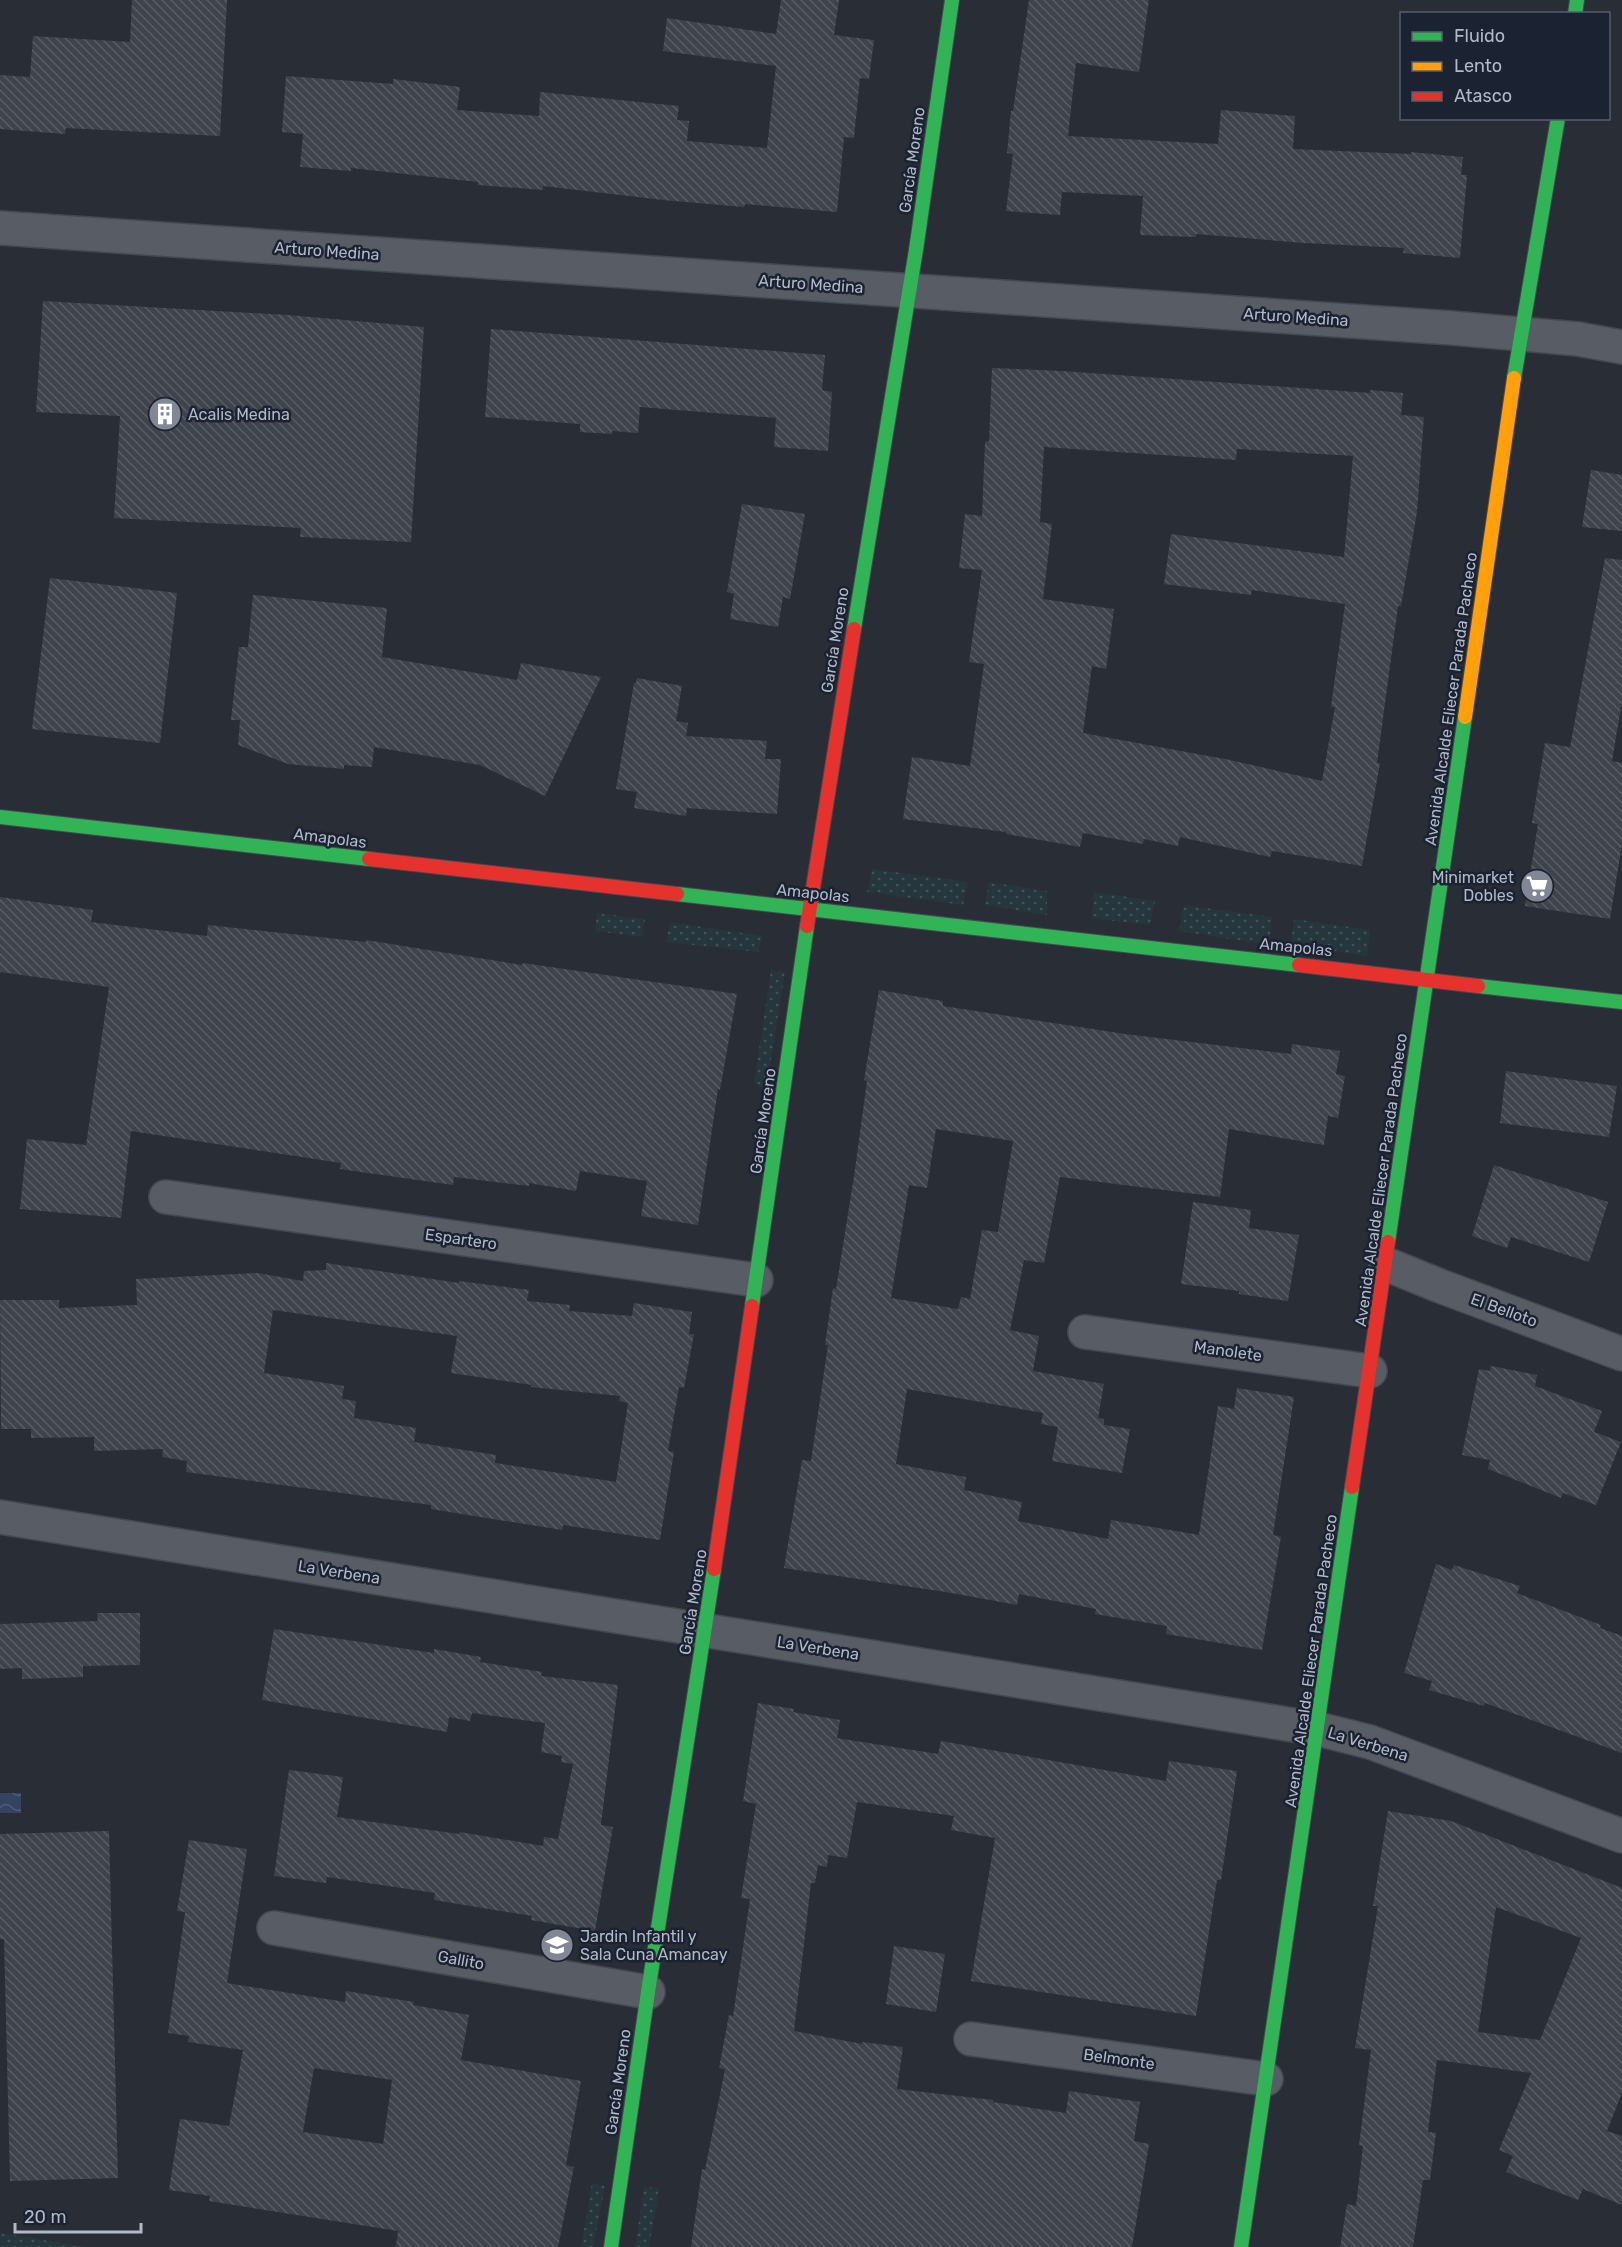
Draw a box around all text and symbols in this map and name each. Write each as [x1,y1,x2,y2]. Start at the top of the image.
legend [1400,12,1610,120]
text: Fluido [1454,25,1505,47]
text: Lento [1454,55,1502,77]
text: Atasco [1454,85,1512,107]
street label: García Moreno [895,106,929,214]
street label: Arturo Medina [274,238,380,264]
street label: Arturo Medina [758,271,864,297]
street label: Arturo Medina [1243,304,1349,330]
building icon: Acalis Medina [147,396,183,432]
place label: Acalis Medina [188,405,290,424]
street label: Avenida Alcalde Eliecer Parada Pacheco [1421,551,1481,847]
street label: García Moreno [817,586,853,694]
street label: Amapolas [292,824,368,852]
place label: Minimarket Dobles [1432,868,1514,905]
supermarket icon: Minimarket Dobles [1519,868,1555,904]
street label: Amapolas [776,880,850,906]
street label: Amapolas [1259,934,1333,960]
street label: Avenida Alcalde Eliecer Parada Pacheco [1351,1032,1411,1328]
street label: García Moreno [746,1067,780,1175]
street label: Espartero [424,1225,498,1253]
street label: El Belloto [1468,1289,1540,1331]
street label: Manolete [1193,1337,1263,1365]
street label: Avenida Alcalde Eliecer Parada Pacheco [1281,1513,1341,1809]
street label: García Moreno [675,1548,711,1656]
street label: La Verbena [297,1556,381,1588]
street label: La Verbena [776,1632,860,1664]
street label: La Verbena [1326,1723,1410,1765]
school or university icon: Jardin Infantil y Sala Cuna Amancay [539,1927,575,1963]
place label: Jardin Infantil y Sala Cuna Amancay [580,1927,728,1964]
street label: Gallito [436,1947,486,1973]
street label: García Moreno [601,2028,635,2136]
street label: Belmonte [1082,2045,1156,2073]
scale bar [15,2196,141,2234]
text: 20 m [24,2206,66,2228]

